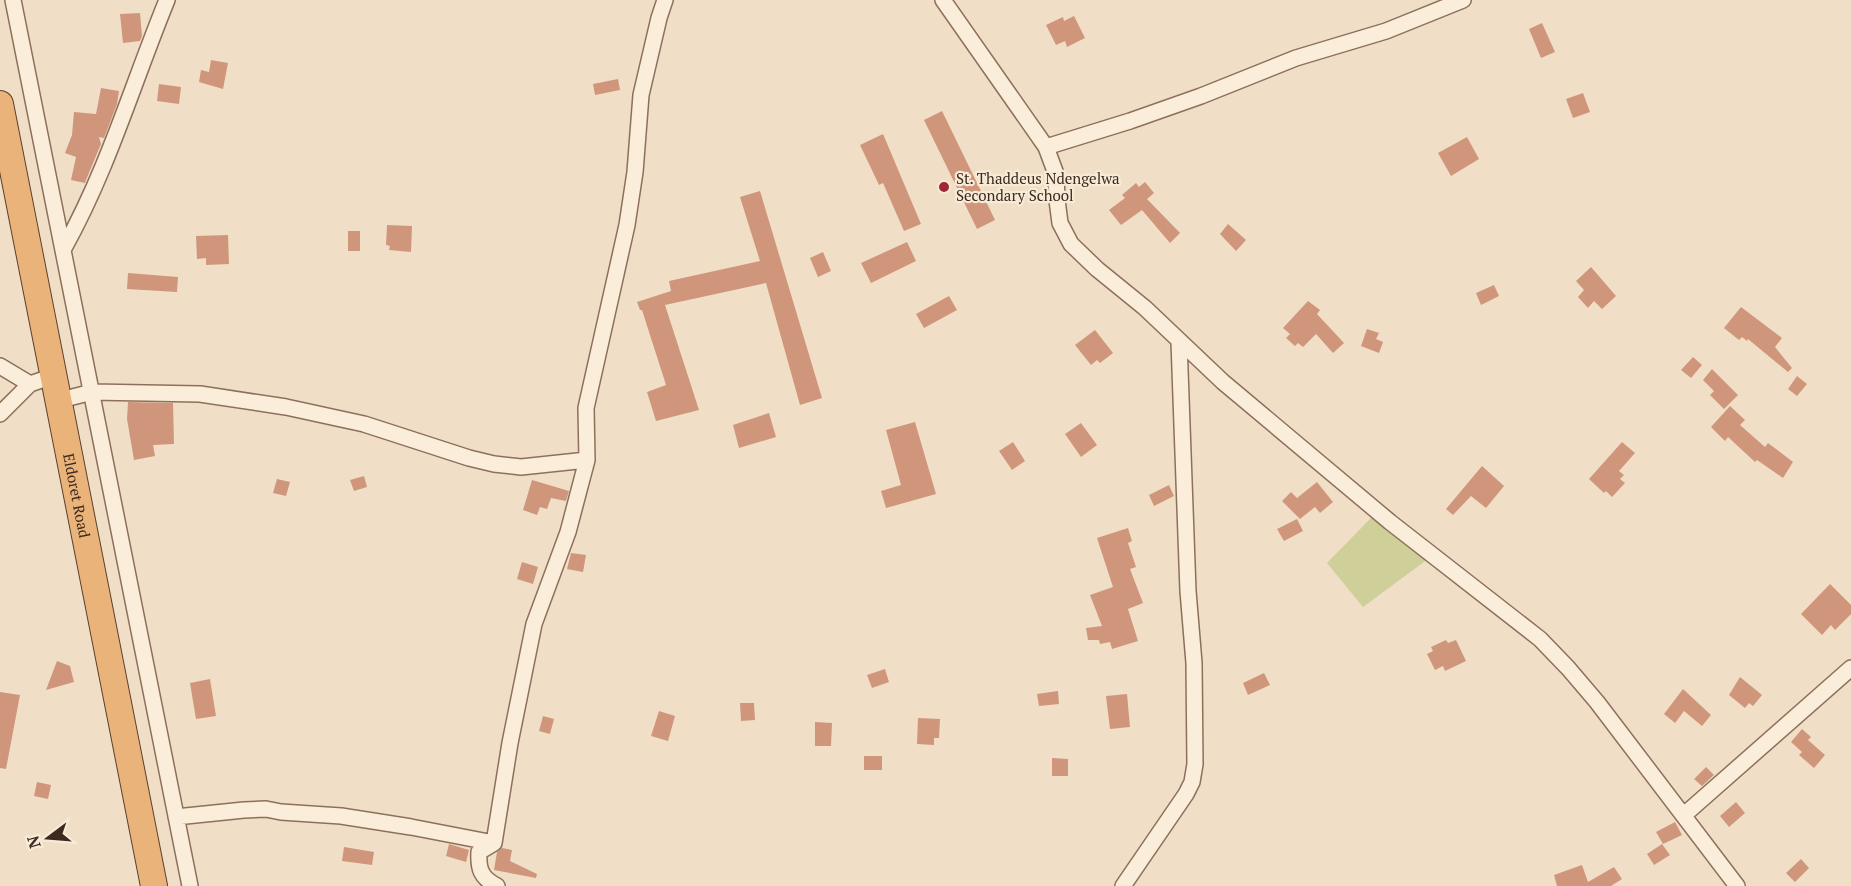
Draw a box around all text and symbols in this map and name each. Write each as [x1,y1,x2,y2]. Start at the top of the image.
place label: St. Thaddeus Ndengelwa Secondary School [956,168,1120,205]
marker: St. Thaddeus Ndengelwa Secondary School [937,180,951,194]
street label: Eldoret Road [59,451,95,540]
north arrow [18,808,78,868]
text: N [21,833,46,851]

